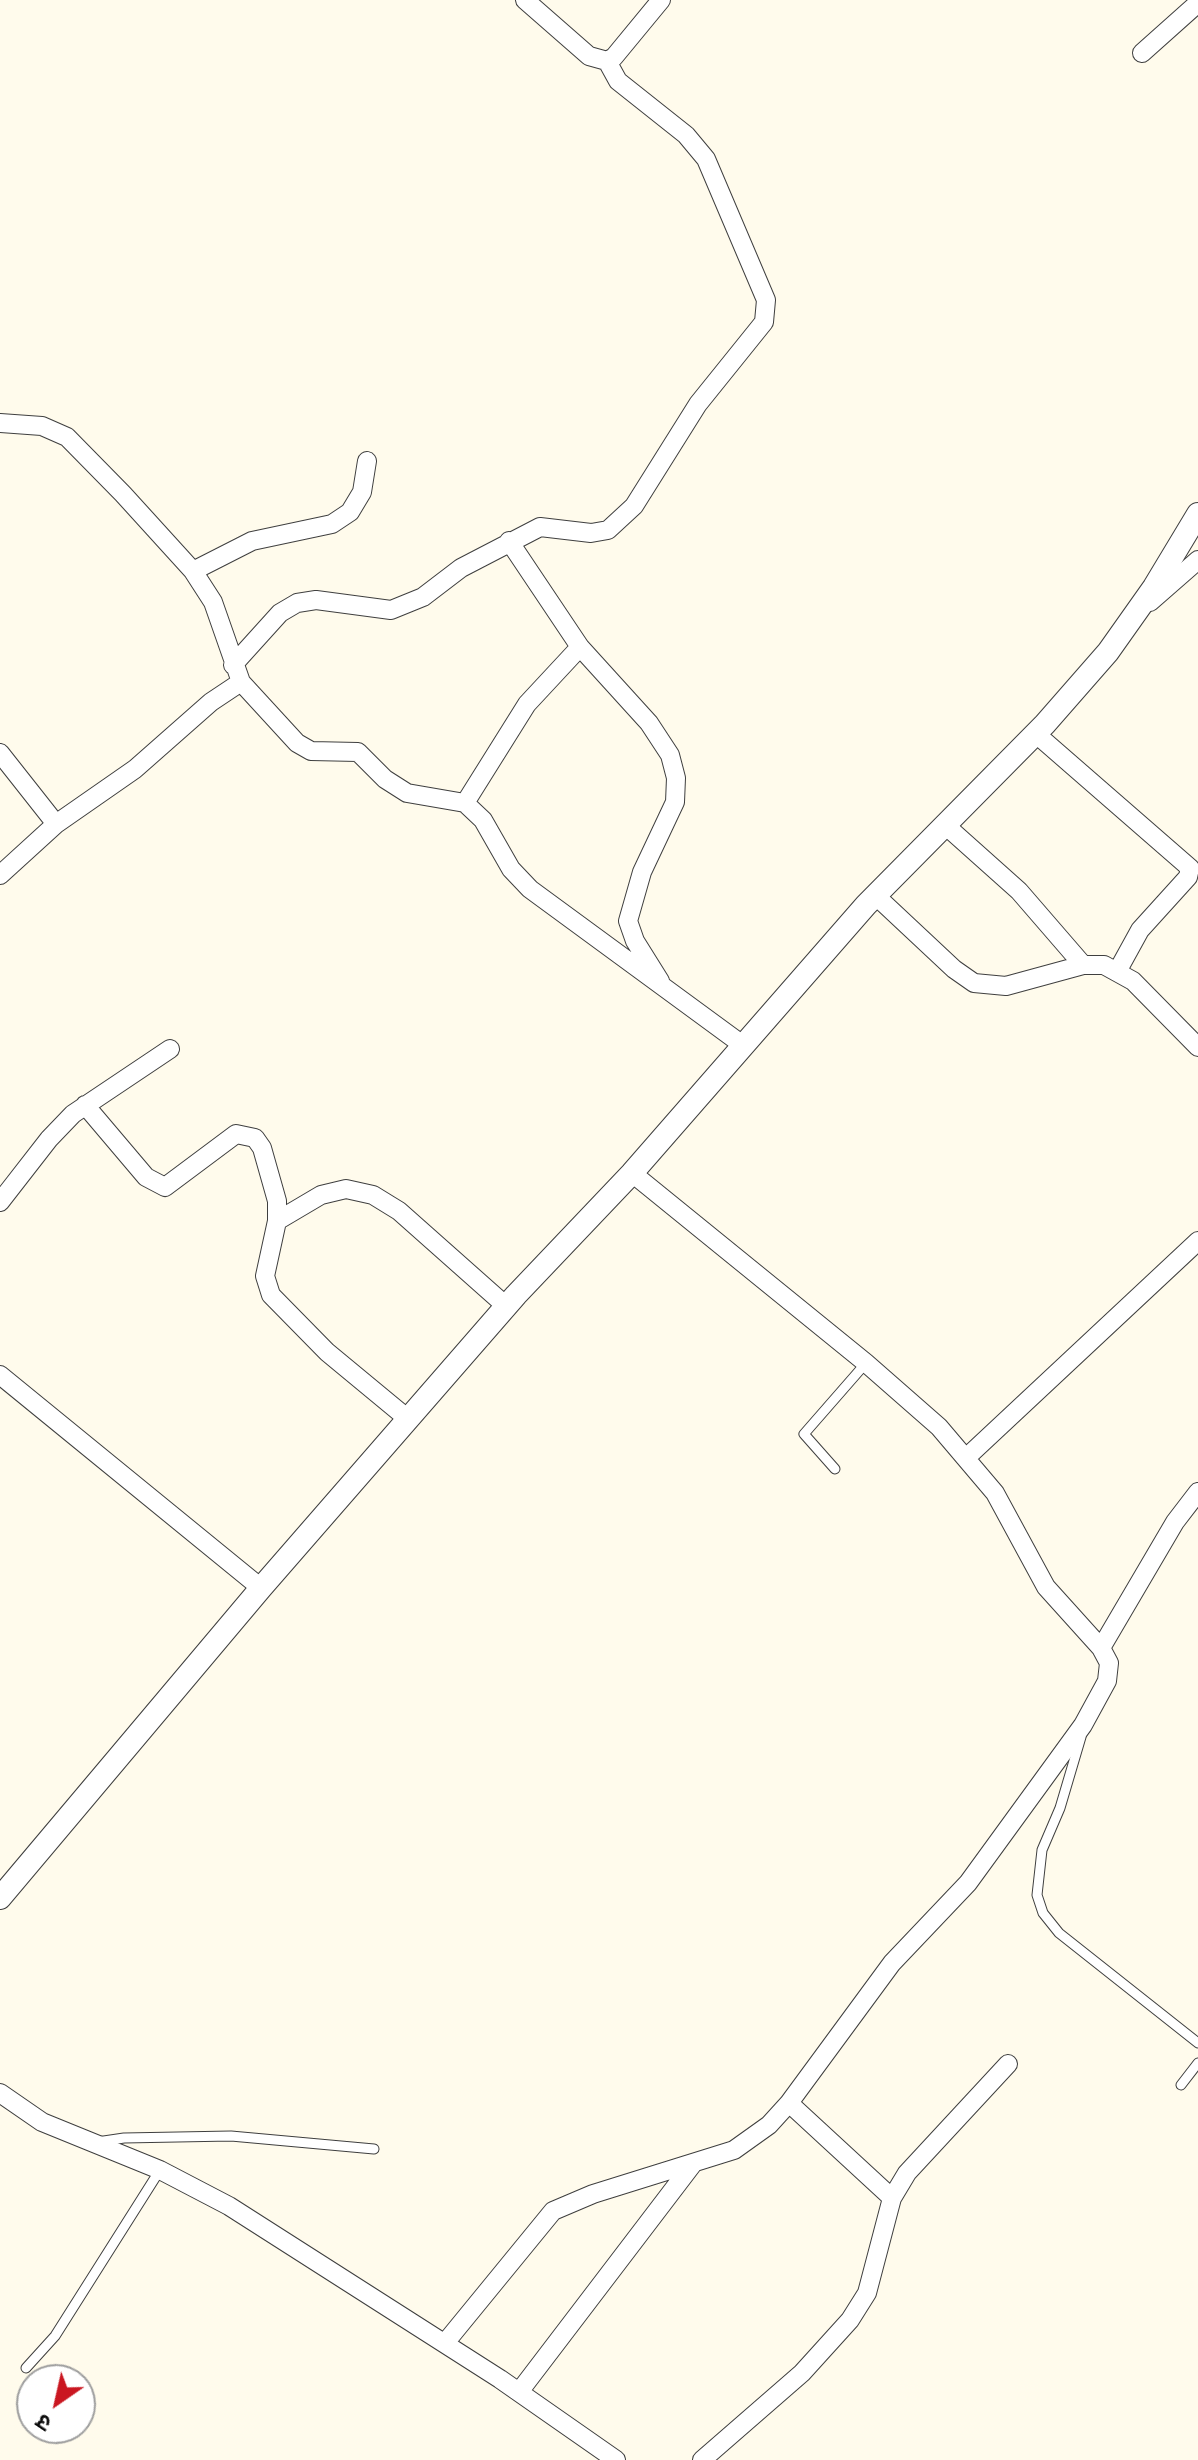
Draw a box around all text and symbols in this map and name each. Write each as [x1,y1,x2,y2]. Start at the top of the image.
north arrow [16,2364,96,2444]
text: उ [31,2409,56,2437]

